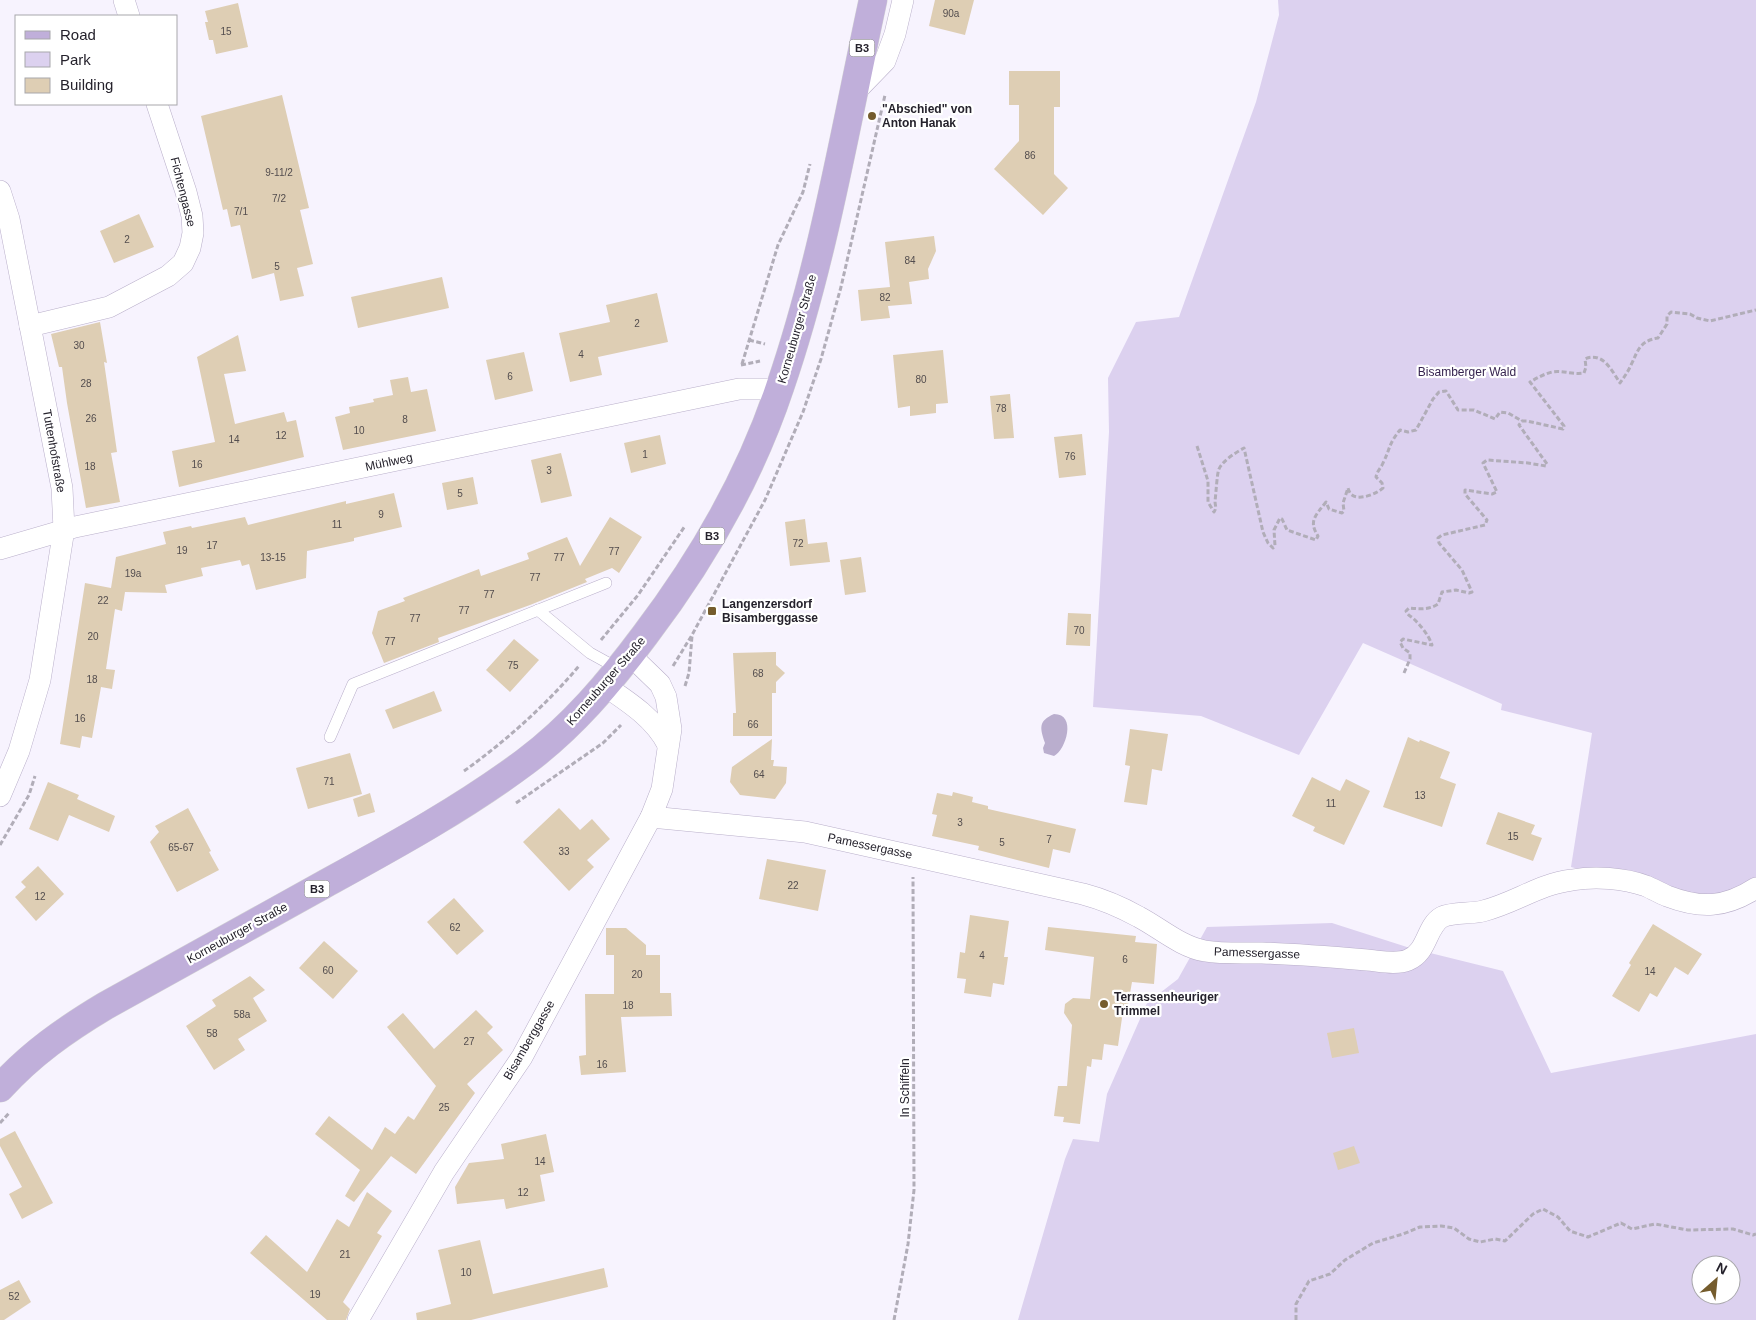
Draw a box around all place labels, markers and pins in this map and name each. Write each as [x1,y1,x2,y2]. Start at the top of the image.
place label: "Abschied" von Anton Hanak [882,102,972,130]
marker: "Abschied" von Anton Hanak [866,110,878,122]
place label: Langenzersdorf Bisamberggasse [722,597,818,625]
marker: Langenzersdorf Bisamberggasse [706,605,718,617]
place label: Terrassenheuriger Trimmel [1114,990,1219,1018]
marker: Terrassenheuriger Trimmel [1098,998,1110,1010]

